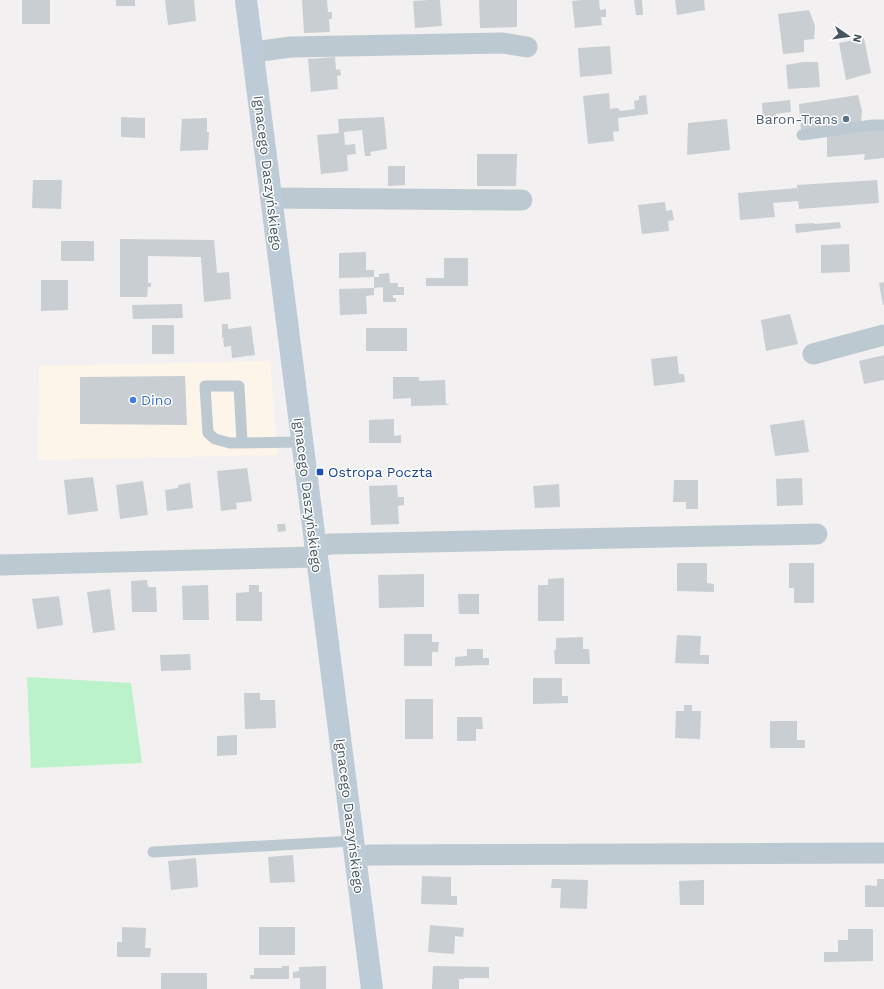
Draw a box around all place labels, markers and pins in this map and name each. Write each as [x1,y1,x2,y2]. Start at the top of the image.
place label: Baron-Trans [756,111,838,127]
marker: Baron-Trans [841,114,851,124]
place label: Dino [141,392,172,408]
marker: Dino [128,395,138,405]
place label: Ostropa Poczta [328,464,433,480]
marker: Ostropa Poczta [315,467,325,477]

